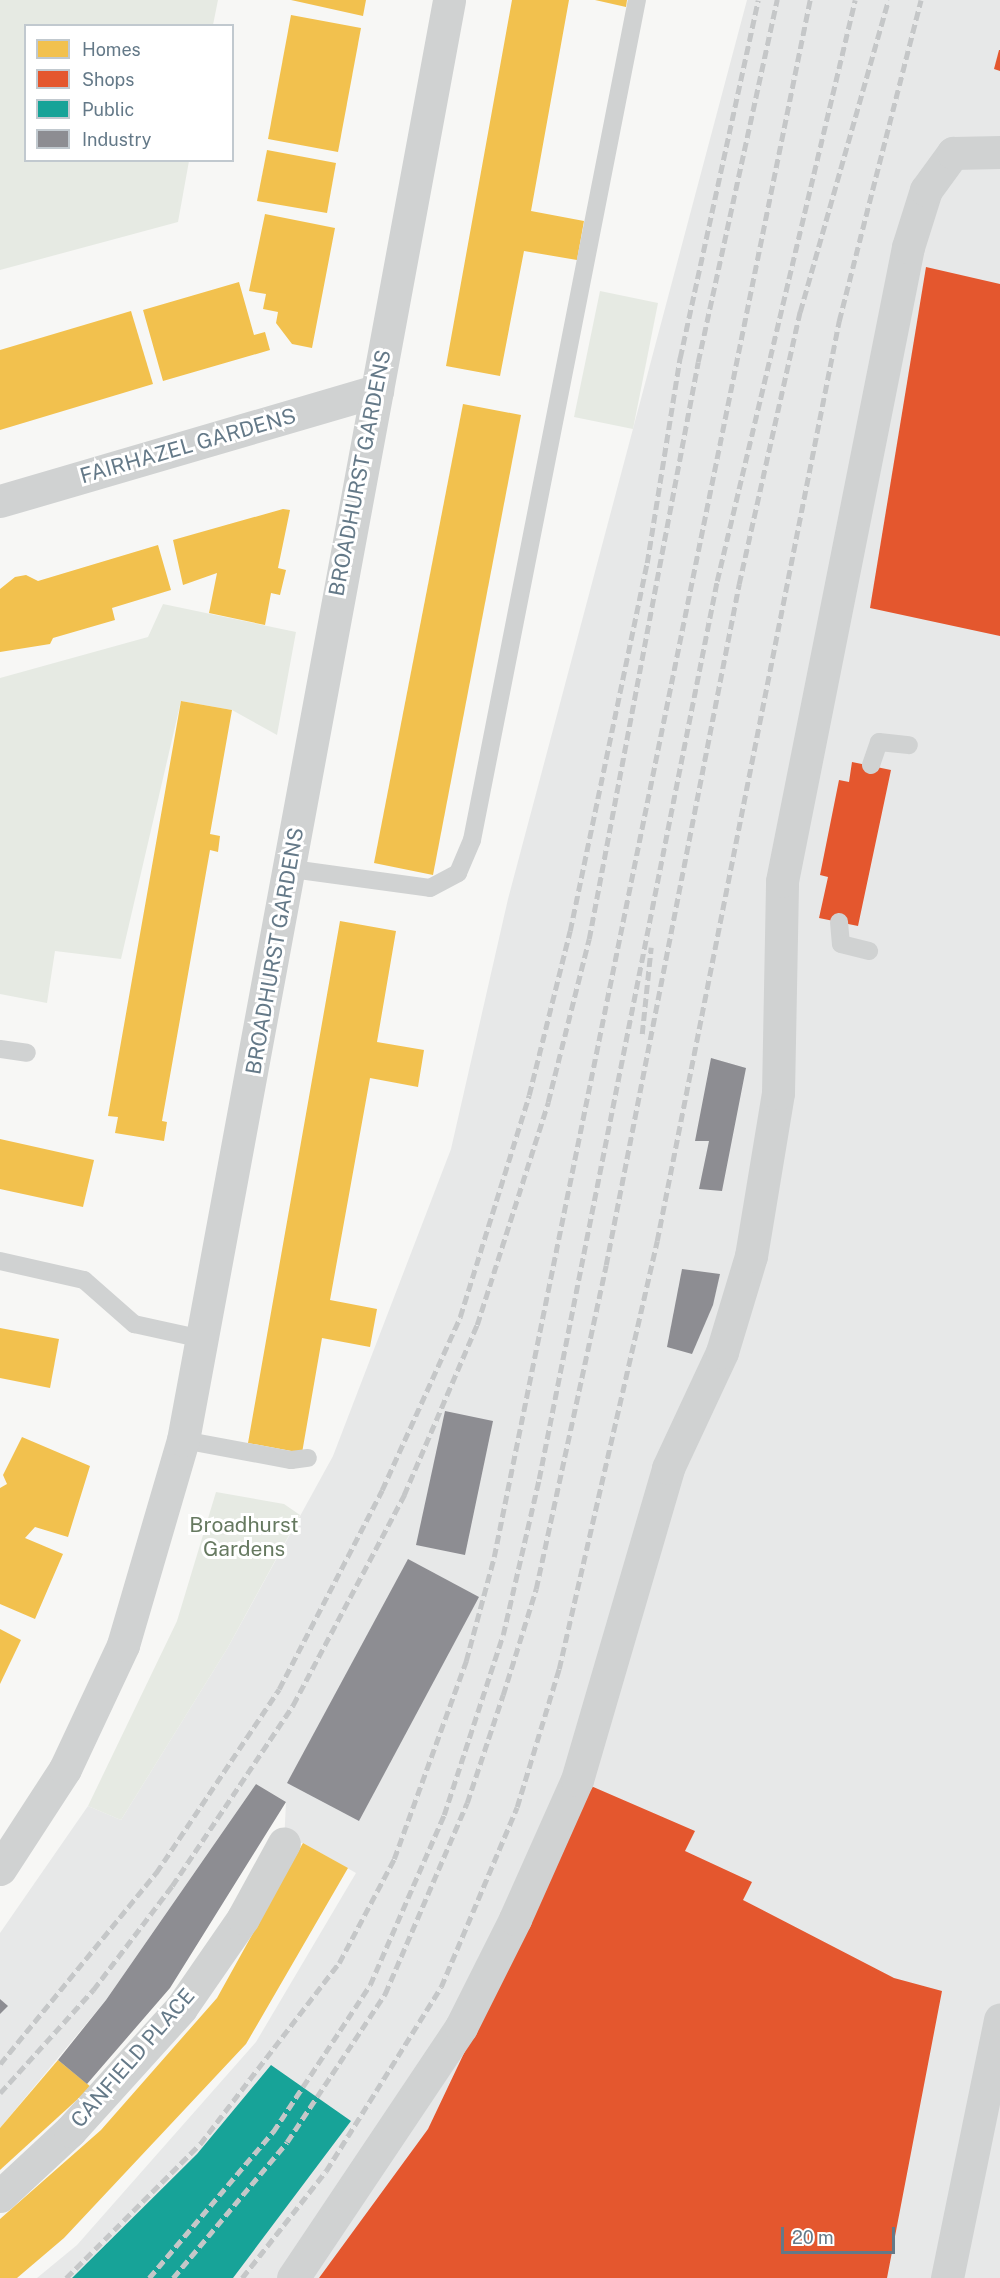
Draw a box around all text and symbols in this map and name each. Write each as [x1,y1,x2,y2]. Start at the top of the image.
legend [24,24,234,162]
text: Homes [82,39,141,60]
text: Shops [82,69,134,90]
text: Public [82,99,134,120]
text: Industry [82,129,151,150]
street label: BROADHURST GARDENS [324,348,396,598]
street label: FAIRHAZEL GARDENS [77,403,299,489]
street label: BROADHURST GARDENS [241,826,309,1076]
park label: Broadhurst Gardens [189,1512,299,1562]
street label: CANFIELD PLACE [66,1983,200,2133]
scale bar [784,2215,898,2253]
text: 20 m [792,2227,834,2248]

